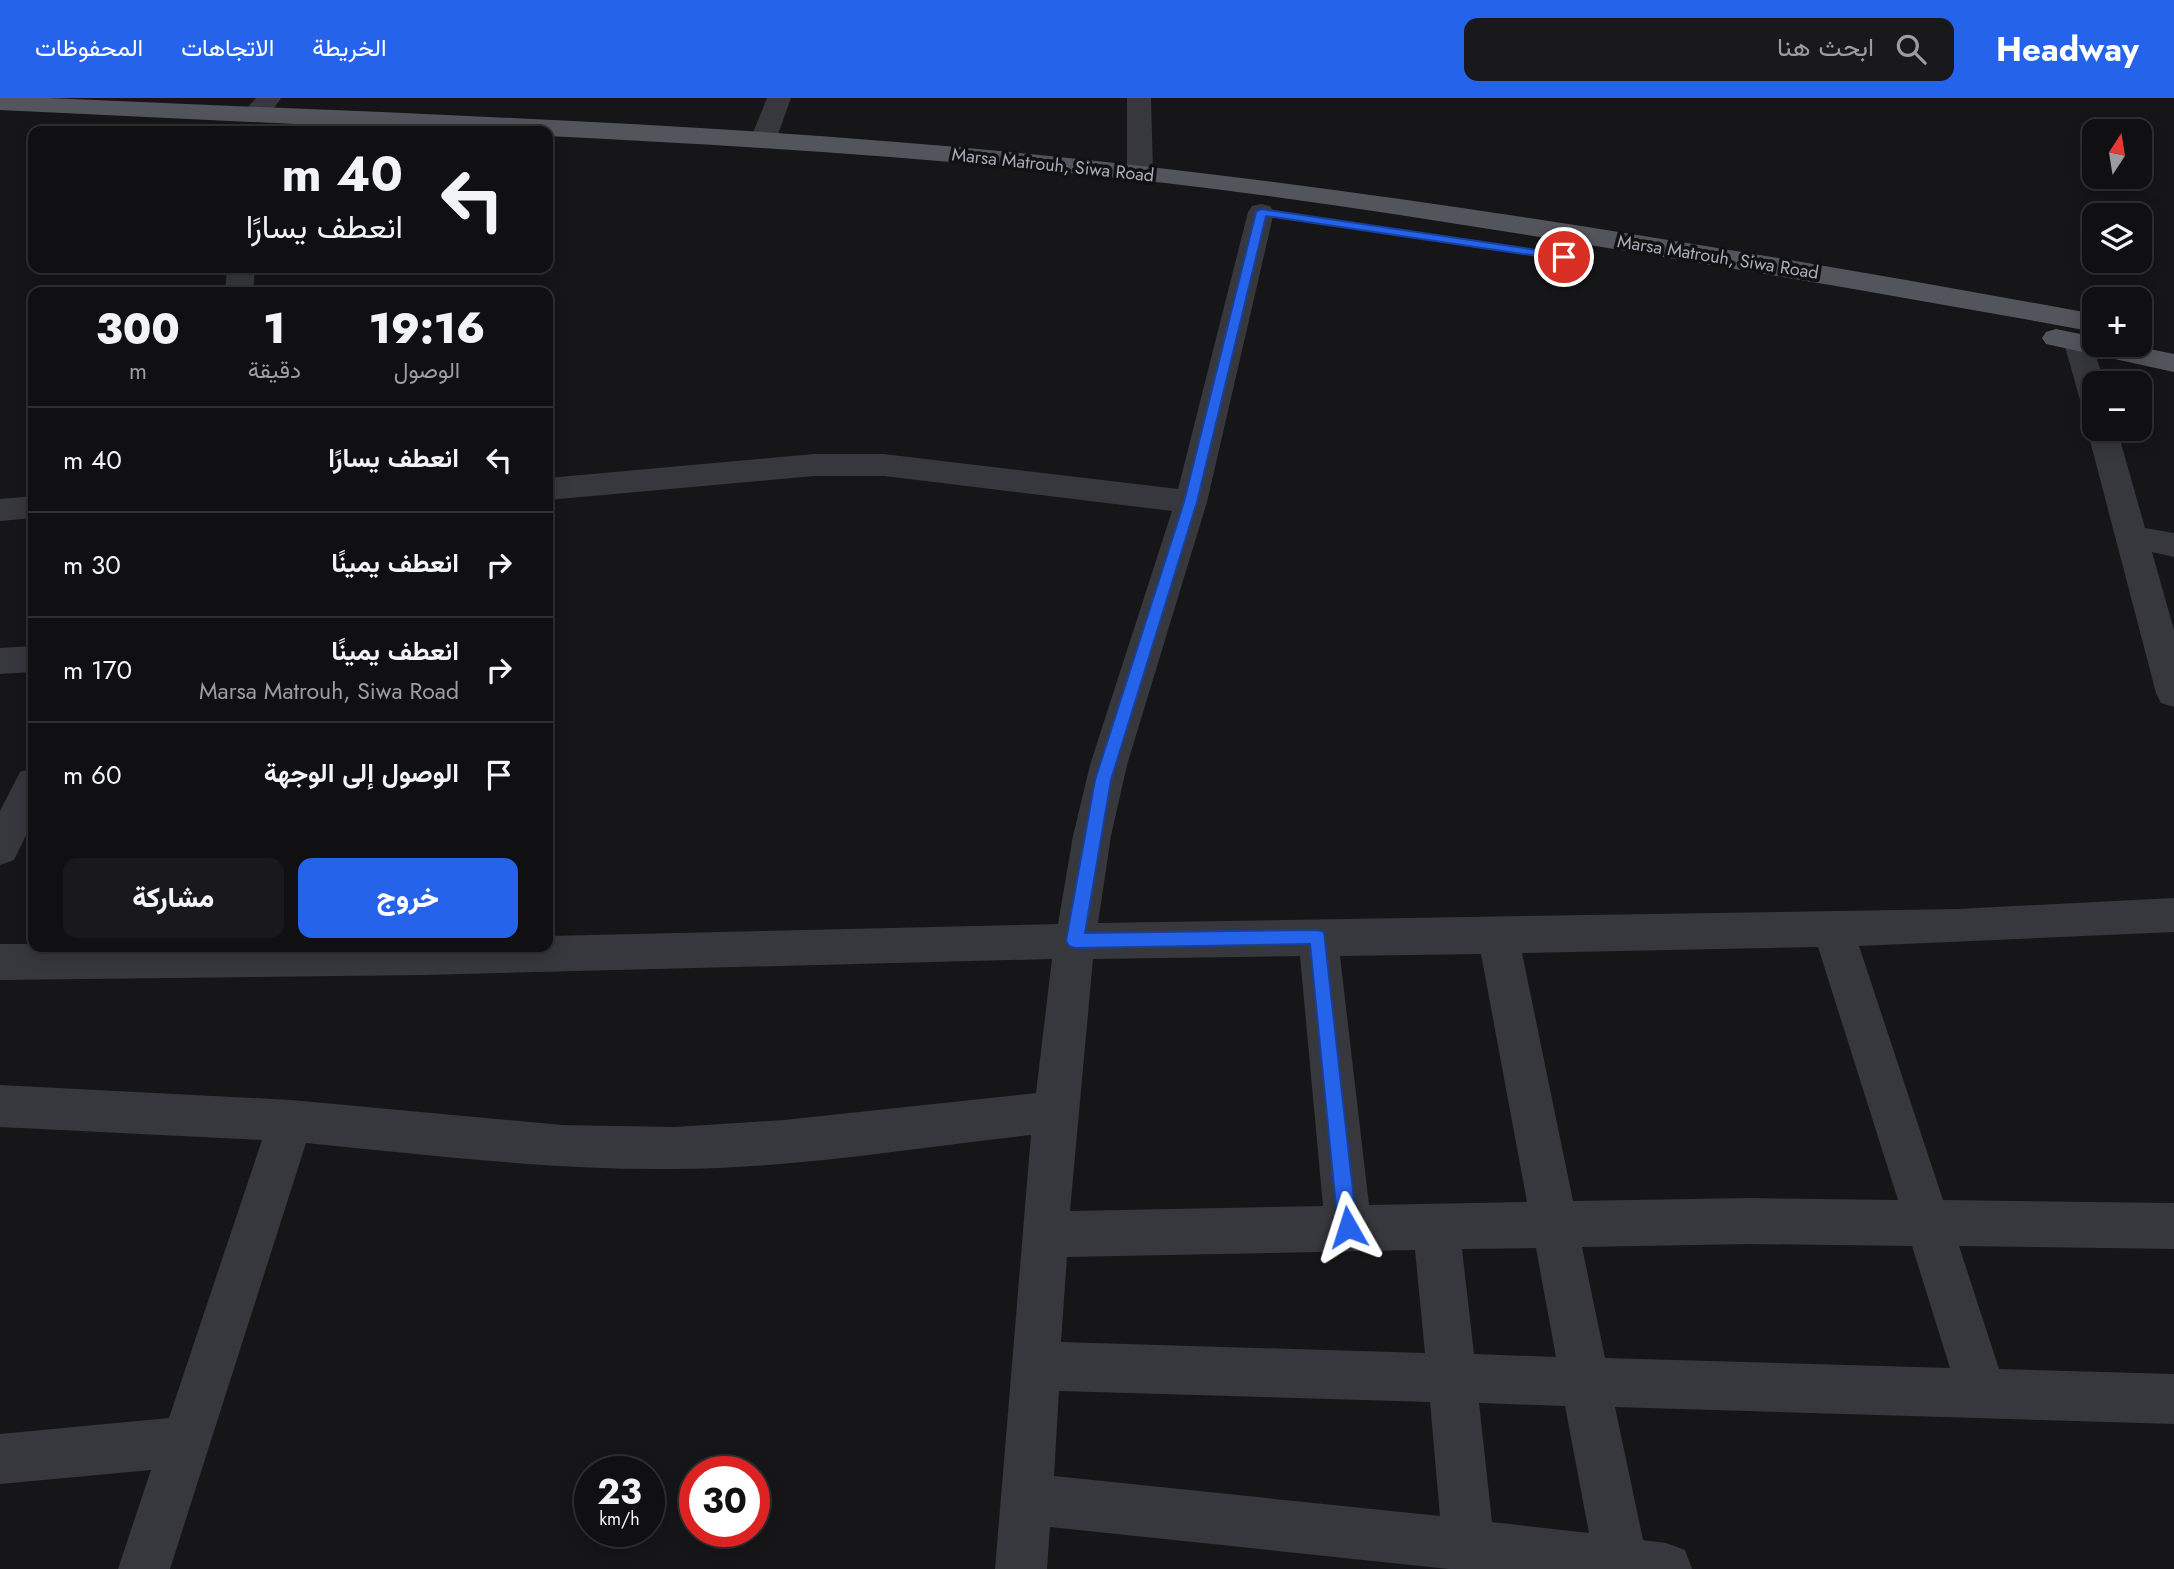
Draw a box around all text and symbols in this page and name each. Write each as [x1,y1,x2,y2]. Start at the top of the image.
search box [1464,18,1954,81]
text: Headway [1996,26,2139,73]
text: ابحث هنا [1777,28,1874,66]
text: المحفوظات [35,30,143,65]
text: الاتجاهات [181,30,274,65]
text: الخريطة [312,30,387,65]
icon: search [1892,30,1930,68]
north arrow [2082,119,2152,189]
map controls [2082,119,2152,441]
text: 40 m [281,139,403,209]
street label: Marsa Matrouh, Siwa Road [950,141,1156,189]
icon: left [427,154,518,245]
button: layers [2082,203,2152,273]
text: انعطف يسارًا [246,204,403,250]
pin [1534,227,1594,287]
street label: Marsa Matrouh, Siwa Road [1615,228,1821,286]
icon: arrive [1545,238,1583,276]
button: + [2082,287,2152,357]
text: 1 [263,298,285,359]
text: 19:16 [369,298,485,359]
text: 300 [96,299,180,360]
text: دقيقة [248,353,301,387]
text: الوصول [394,353,460,387]
text: m [129,354,147,388]
button: − [2082,371,2152,441]
text: انعطف يسارًا [328,439,459,477]
text: 40 m [63,441,122,479]
icon: left [480,441,518,479]
text: انعطف يمينًا [331,544,459,582]
text: 30 m [63,546,121,584]
icon: right [480,546,518,584]
text: انعطف يمينًا [331,632,459,670]
text: 170 m [63,651,132,689]
icon: right [480,651,518,689]
text: Marsa Matrouh, Siwa Road [199,674,459,708]
text: الوصول إلى الوجهة [264,754,459,792]
text: 60 m [63,756,122,794]
icon: arrive [480,756,518,794]
button: مشاركة [63,858,284,938]
button: خروج [298,858,518,938]
position arrow [1311,1190,1385,1264]
speed limit sign: 30 [679,1456,770,1547]
text: 23 [597,1467,642,1517]
text: km/h [599,1506,640,1532]

